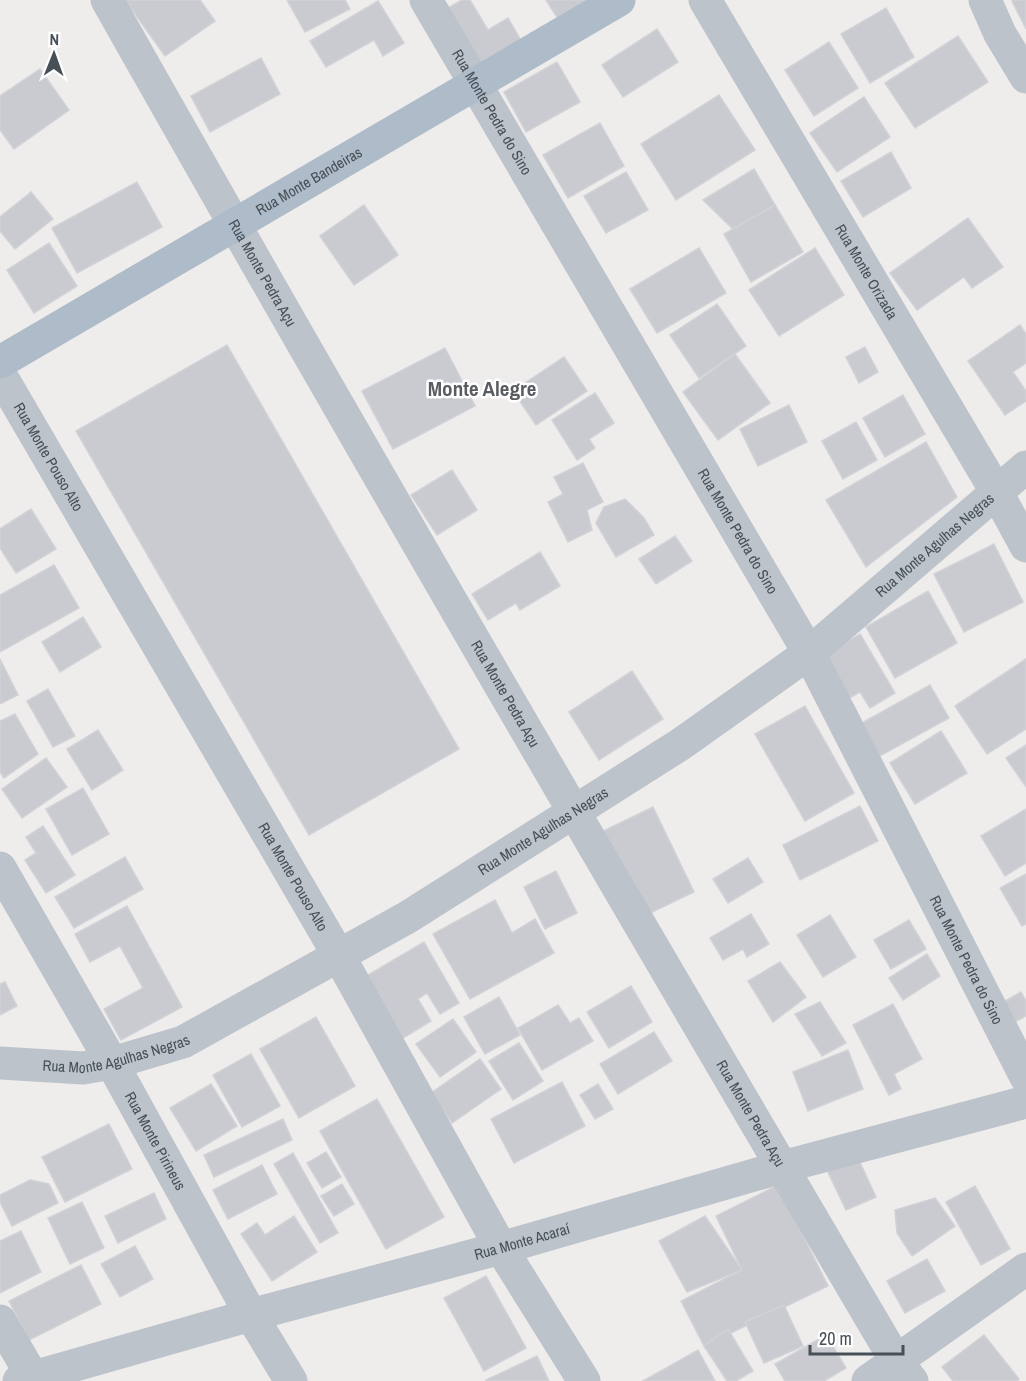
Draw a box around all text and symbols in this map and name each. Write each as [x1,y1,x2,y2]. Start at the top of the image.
north arrow [24,24,84,84]
text: N [49,28,59,50]
street label: Rua Monte Pedra do Sino [447,45,537,179]
street label: Rua Monte Bandeiras [252,142,366,220]
street label: Rua Monte Pedra Açu [224,215,302,330]
street label: Rua Monte Orizada [830,220,903,323]
district label: Monte Alegre [428,374,536,403]
street label: Rua Monte Pouso Alto [9,398,89,515]
street label: Rua Monte Pedra do Sino [693,464,783,598]
street label: Rua Monte Agulhas Negras [871,488,998,602]
street label: Rua Monte Pedra Açu [466,636,545,751]
street label: Rua Monte Agulhas Negras [474,782,612,880]
street label: Rua Monte Pouso Alto [253,818,333,935]
street label: Rua Monte Pedra do Sino [925,892,1008,1028]
street label: Rua Monte Agulhas Negras [42,1029,194,1078]
street label: Rua Monte Pedra Açu [711,1056,790,1170]
street label: Rua Monte Pirineus [120,1088,191,1194]
street label: Rua Monte Acaraí [472,1218,573,1265]
scale bar [810,1318,903,1356]
text: 20 m [819,1326,852,1351]

